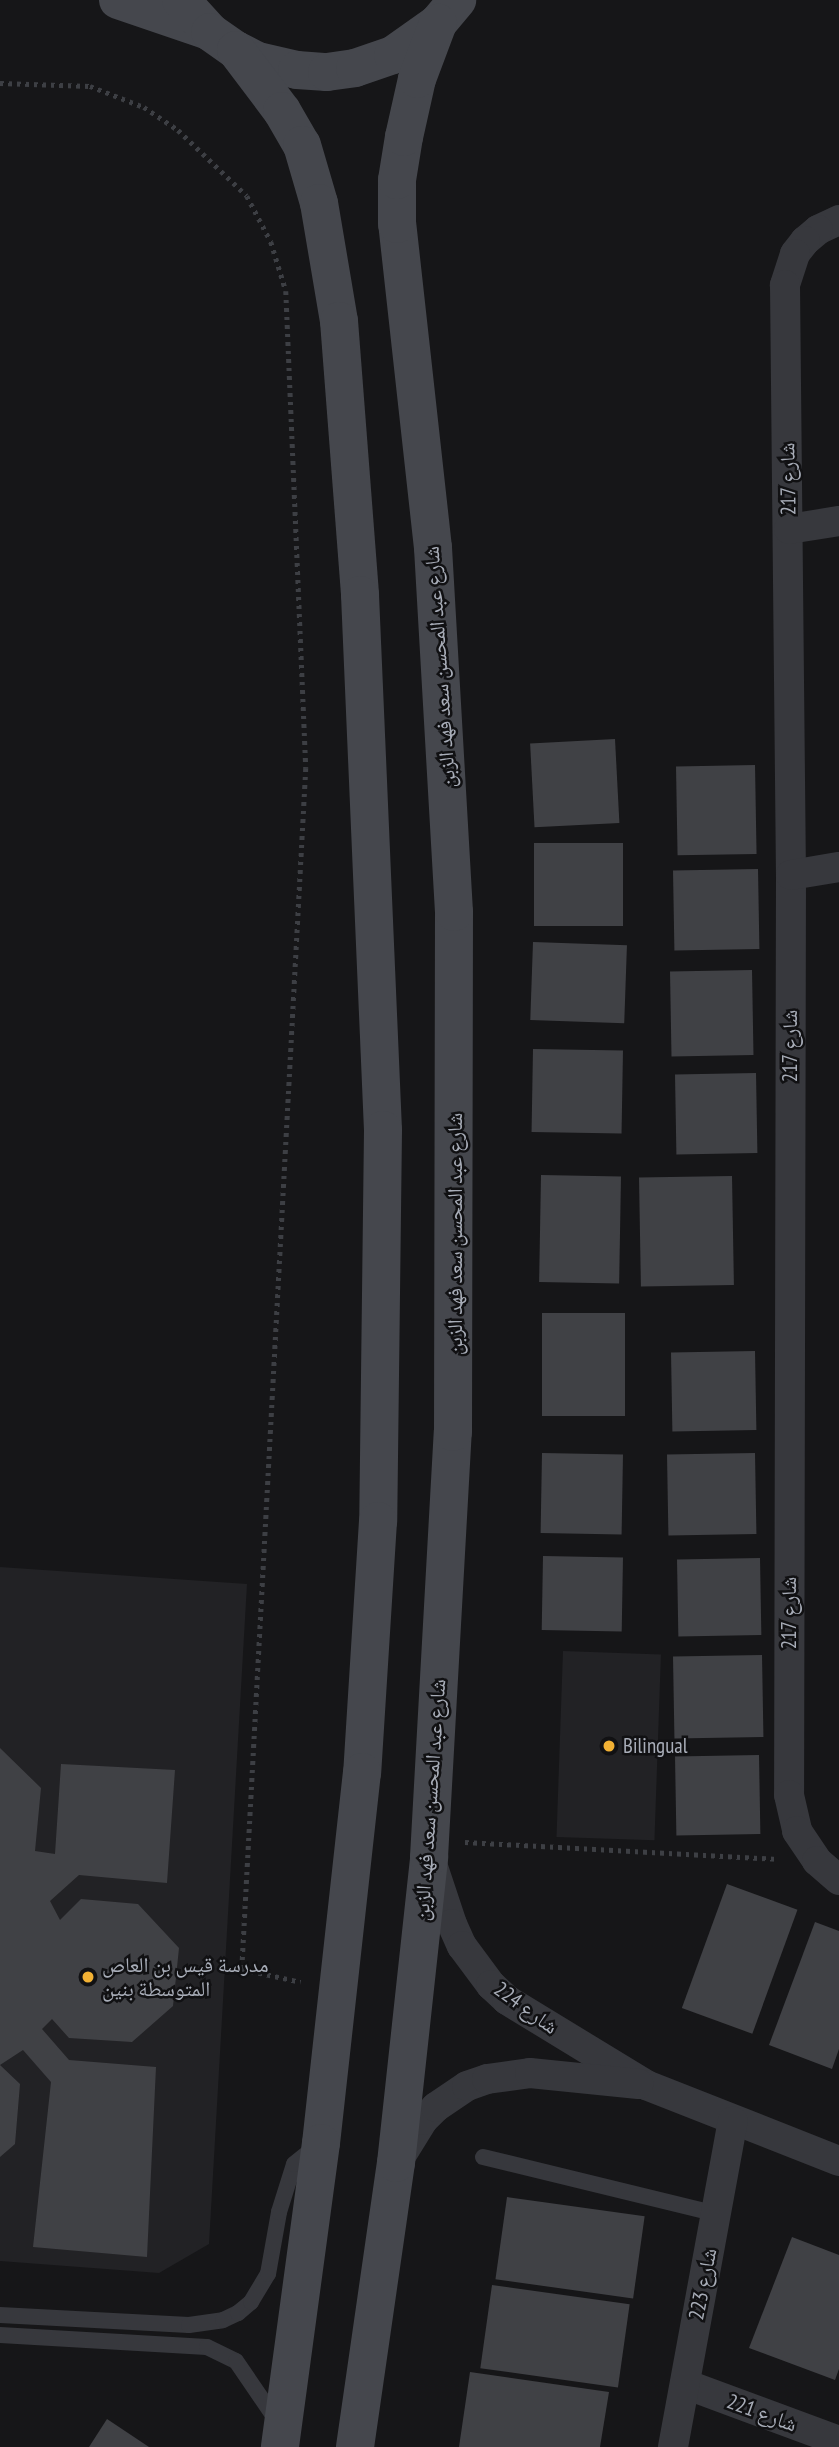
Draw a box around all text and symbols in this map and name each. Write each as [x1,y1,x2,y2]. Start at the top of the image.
street label: شارع 217 [775,442,801,516]
street label: شارع عبد المحسن سعد فهد الزبن [419,545,461,789]
street label: شارع 217 [777,1010,803,1082]
street label: شارع عبد المحسن سعد فهد الزبن [442,1113,468,1355]
street label: شارع 217 [776,1577,802,1649]
street label: شارع عبد المحسن سعد فهد الزبن [409,1678,451,1922]
place label: Bilingual [623,1733,688,1759]
marker: Bilingual [601,1738,617,1754]
place label: مدرسة قيس بن العاص المتوسطة بنين [102,1952,269,2002]
marker: مدرسة قيس بن العاص المتوسطة بنين [80,1969,96,1985]
street label: شارع 224 [489,1976,563,2040]
street label: شارع 223 [684,2246,722,2322]
street label: شارع 221 [724,2389,800,2437]

